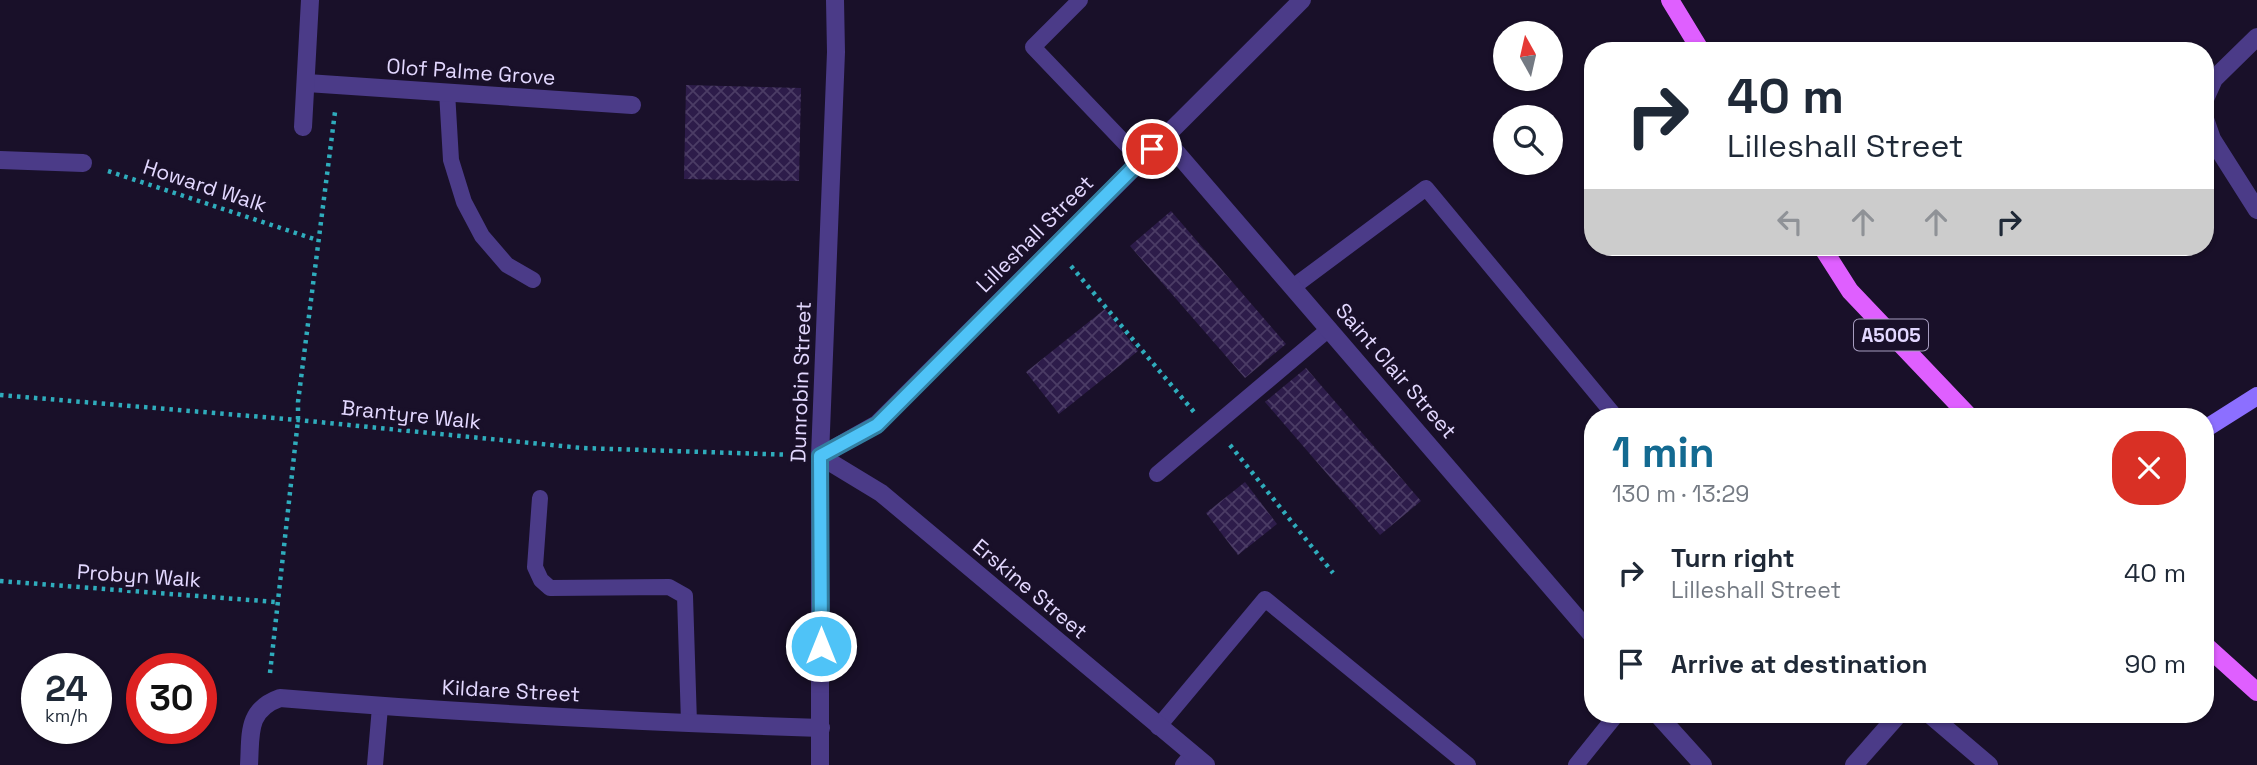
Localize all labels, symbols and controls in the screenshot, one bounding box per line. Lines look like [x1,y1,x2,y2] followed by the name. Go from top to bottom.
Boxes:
[1493,21,1563,91] north arrow
[1493,21,1563,175] map controls
[386,52,556,91] street label: Olof Palme Grove
[1727,65,1844,127] text: 40 m
[1612,70,1703,161] icon: right
[1493,105,1563,175] button: search
[1122,119,1182,179] pin
[1727,126,1964,166] text: Lilleshall Street
[1133,130,1171,168] icon: arrive
[140,153,270,218] street label: Howard Walk
[970,169,1099,298] street label: Lilleshall Street
[1771,203,1809,241] icon: left
[1844,203,1882,241] icon: ahead
[1917,203,1955,241] icon: ahead
[1990,203,2028,241] icon: right
[1330,297,1463,444] street label: Saint Clair Street
[784,301,817,463] street label: Dunrobin Street
[1854,320,1928,350] road number: A5005
[340,394,482,435] street label: Brantyre Walk
[1612,426,1715,479] text: 1 min
[2112,431,2186,505] button: close
[1612,479,1749,509] text: 130 m · 13:29
[967,533,1093,645] street label: Erskine Street
[1671,541,1795,575] text: Turn right
[1612,554,1650,592] icon: right
[2124,556,2186,590] text: 40 m
[76,558,202,593] street label: Probyn Walk
[1671,575,1841,605] text: Lilleshall Street
[784,609,858,683] position arrow
[1612,645,1650,683] icon: arrive
[1671,647,1928,681] text: Arrive at destination
[2124,647,2186,681] text: 90 m
[126,653,217,744] speed limit sign: 30
[45,667,88,711] text: 24
[441,673,581,708] street label: Kildare Street
[45,704,88,727] text: km/h

